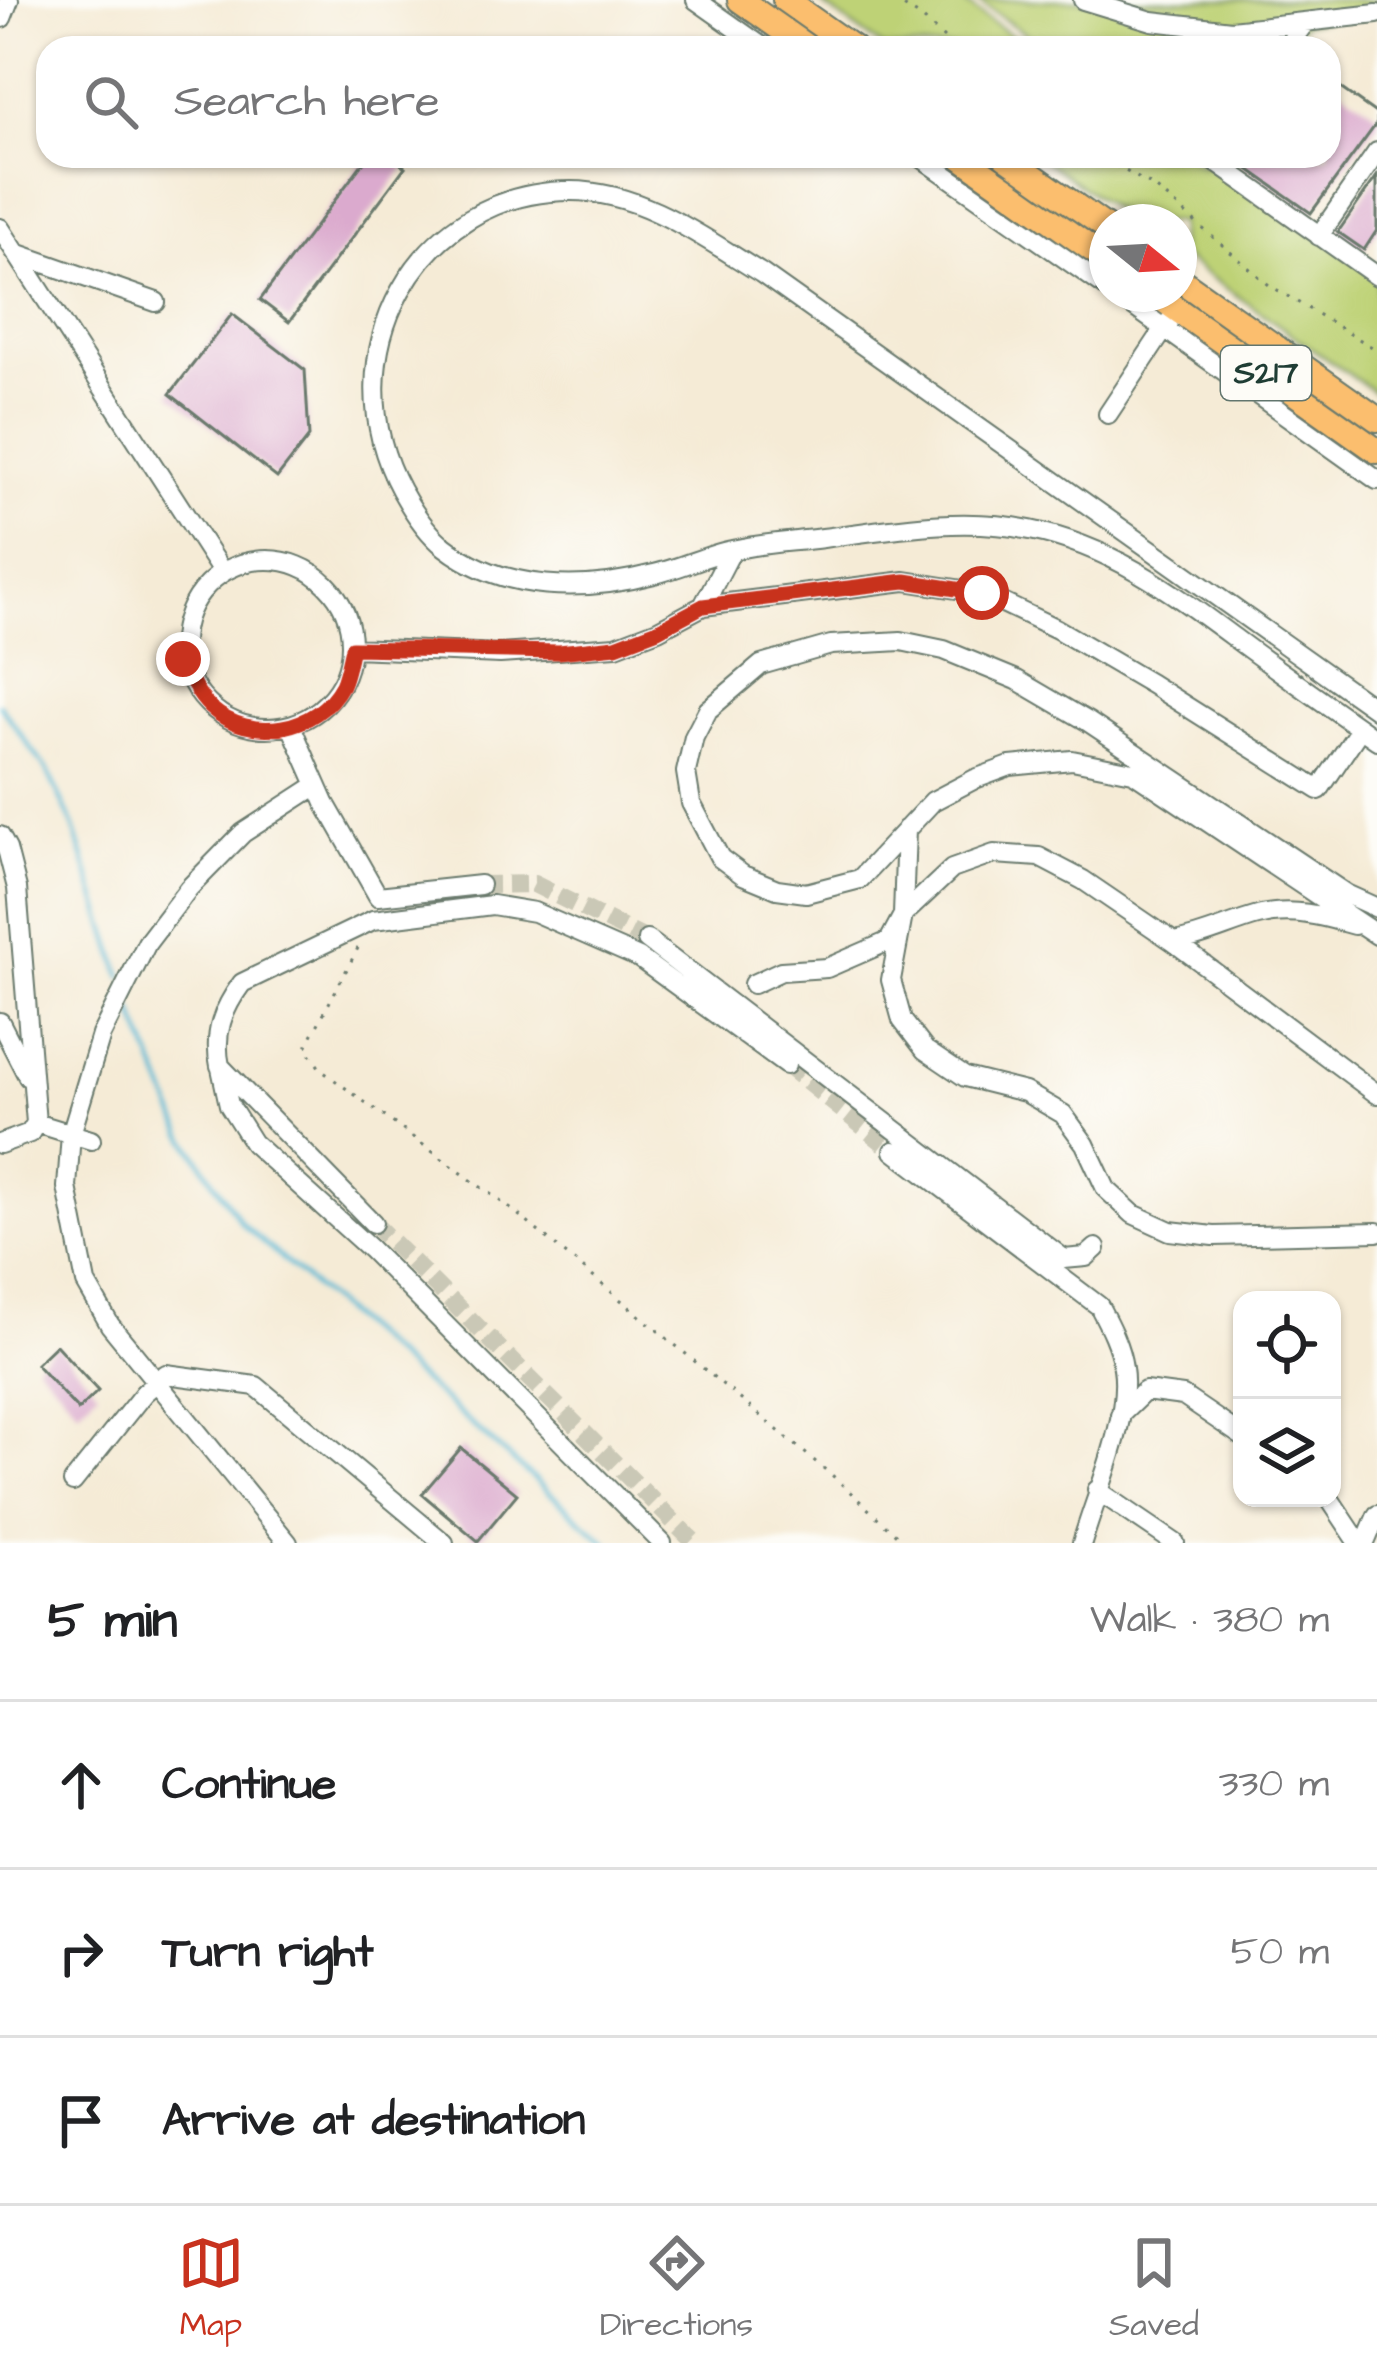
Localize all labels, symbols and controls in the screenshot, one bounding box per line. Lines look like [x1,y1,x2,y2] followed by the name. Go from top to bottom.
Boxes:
[36,36,1341,168] search box
[78,69,144,135] icon: search
[174,71,440,133] text: Search here
[1089,204,1197,312] north arrow
[1221,346,1311,400] road number: S217
[955,566,1009,620] route start
[156,632,210,686] route end
[1233,1291,1341,1507] map controls
[1233,1291,1341,1399] button: locate
[1233,1399,1341,1507] button: layers
[48,1586,177,1657] text: 5 min
[1090,1594,1329,1648] text: Walk · 380 m
[48,1752,114,1818] icon: ahead
[162,1754,336,1816] text: Continue
[1219,1758,1329,1812] text: 330 m
[48,1920,114,1986] icon: right
[162,1922,374,1984] text: Turn right
[1231,1926,1329,1980] text: 50 m
[48,2088,114,2154] icon: arrive
[162,2090,585,2152] text: Arrive at destination
[178,2230,244,2348] tab: Map
[600,2230,753,2348] tab: Directions
[1109,2230,1199,2348] tab: Saved

